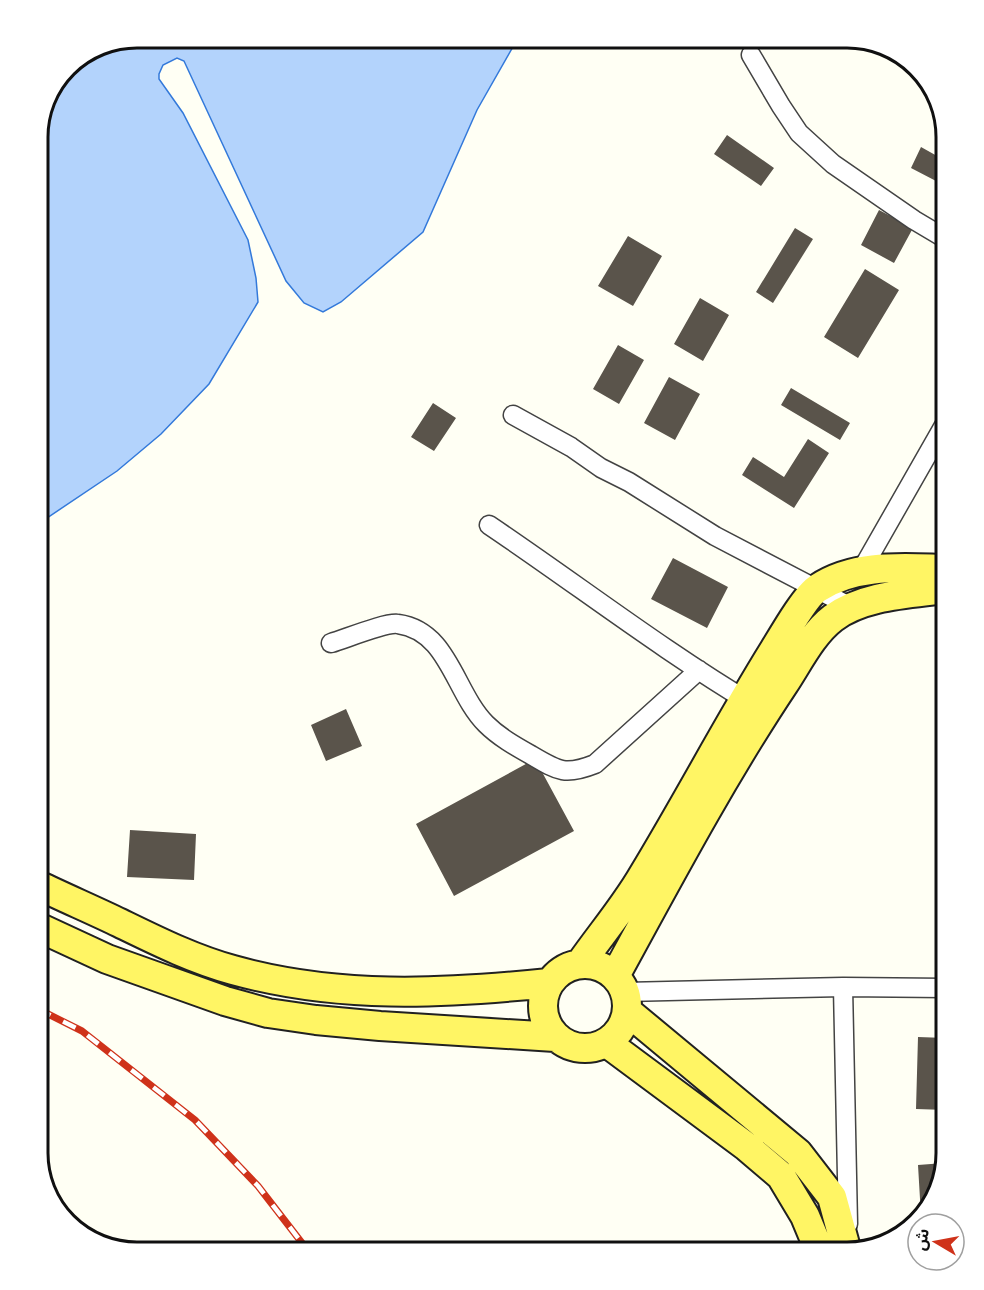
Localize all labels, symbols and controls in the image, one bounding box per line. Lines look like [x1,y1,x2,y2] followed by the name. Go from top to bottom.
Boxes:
[906,1212,966,1272] north arrow
[904,1226,941,1253] text: ش

